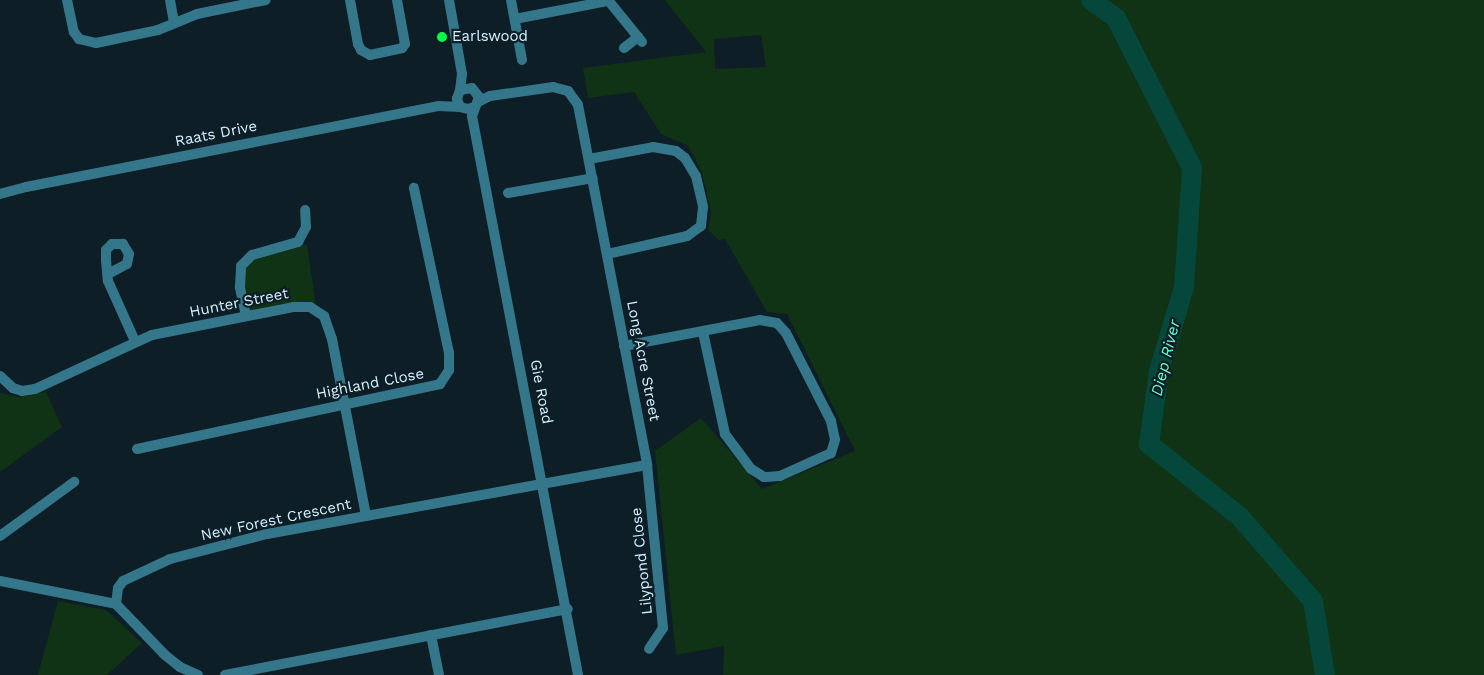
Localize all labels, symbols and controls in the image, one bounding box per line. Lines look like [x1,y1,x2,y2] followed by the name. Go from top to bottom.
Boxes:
[452,28,528,46] place label: Earlswood
[436,31,448,43] marker: Earlswood
[173,117,259,151] street label: Raats Drive
[188,285,290,321] street label: Hunter Street
[622,299,664,423] street label: Long Acre Street
[1147,318,1185,398] water label: Diep River
[526,358,556,426] street label: Gie Road
[314,365,426,403] street label: Highland Close
[199,495,353,545] street label: New Forest Crescent
[627,507,657,615] street label: Lilypond Close

